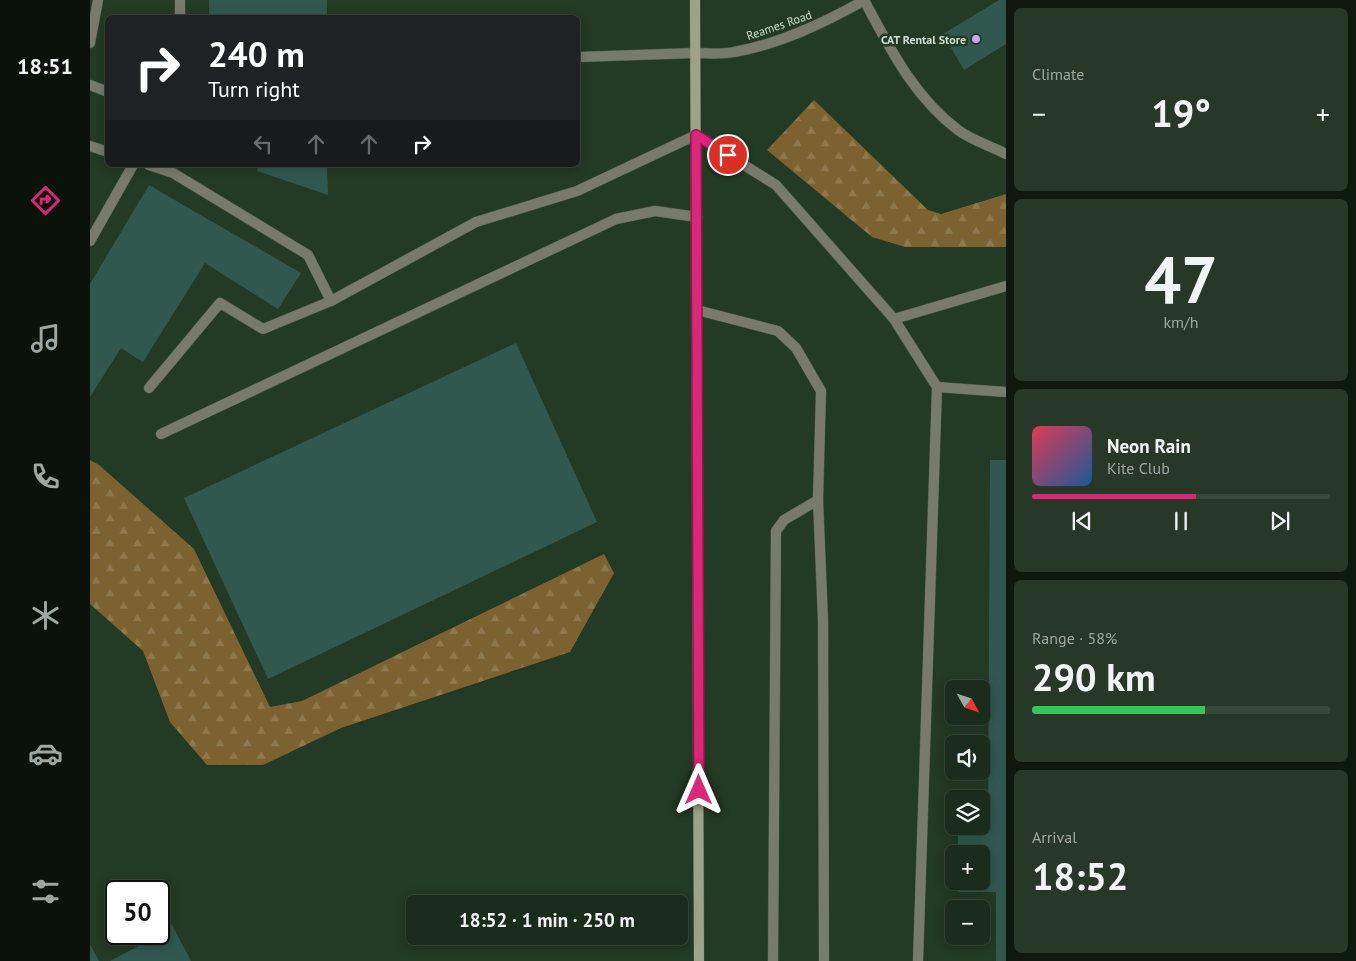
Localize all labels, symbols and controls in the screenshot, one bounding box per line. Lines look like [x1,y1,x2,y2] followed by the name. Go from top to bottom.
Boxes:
[744,7,814,43] street label: Reames Road
[208,31,305,77] text: 240 m
[881,32,966,47] place label: CAT Rental Store
[970,33,982,45] marker: CAT Rental Store
[125,35,190,100] icon: right
[17,52,73,80] text: 18:51
[1032,64,1084,84] text: Climate
[208,75,300,103] text: Turn right
[1151,88,1211,137] text: 19°
[1032,95,1046,132] text: −
[1316,95,1330,132] text: +
[249,130,277,158] icon: left
[302,130,330,158] icon: ahead
[355,130,383,158] icon: ahead
[408,130,436,158] icon: right
[707,134,749,176] pin
[714,141,742,169] icon: arrive
[28,183,63,218] icon: directions
[1144,237,1218,321] text: 47
[1163,312,1199,332] text: km/h
[28,321,63,356] icon: music
[1107,434,1191,458] text: Neon Rain
[1107,458,1170,478] text: Kite Club
[28,459,63,494] icon: phone
[1068,507,1096,535] icon: previous
[1167,507,1195,535] icon: pause
[1266,507,1294,535] icon: next
[28,598,63,633] icon: climate
[1032,628,1117,648] text: Range · 58%
[1032,652,1156,701] text: 290 km
[945,680,990,725] north arrow
[945,680,990,945] map controls
[945,735,990,780] button: sound
[28,736,63,771] icon: car
[672,763,724,815] position arrow
[945,790,990,835] button: layers
[1032,827,1077,847] text: Arrival
[945,845,990,890] button: +
[1032,851,1128,900] text: 18:52
[28,874,63,909] icon: filters
[105,880,170,945] speed limit sign: 50
[945,900,990,945] button: −
[459,908,635,932] text: 18:52 · 1 min · 250 m

